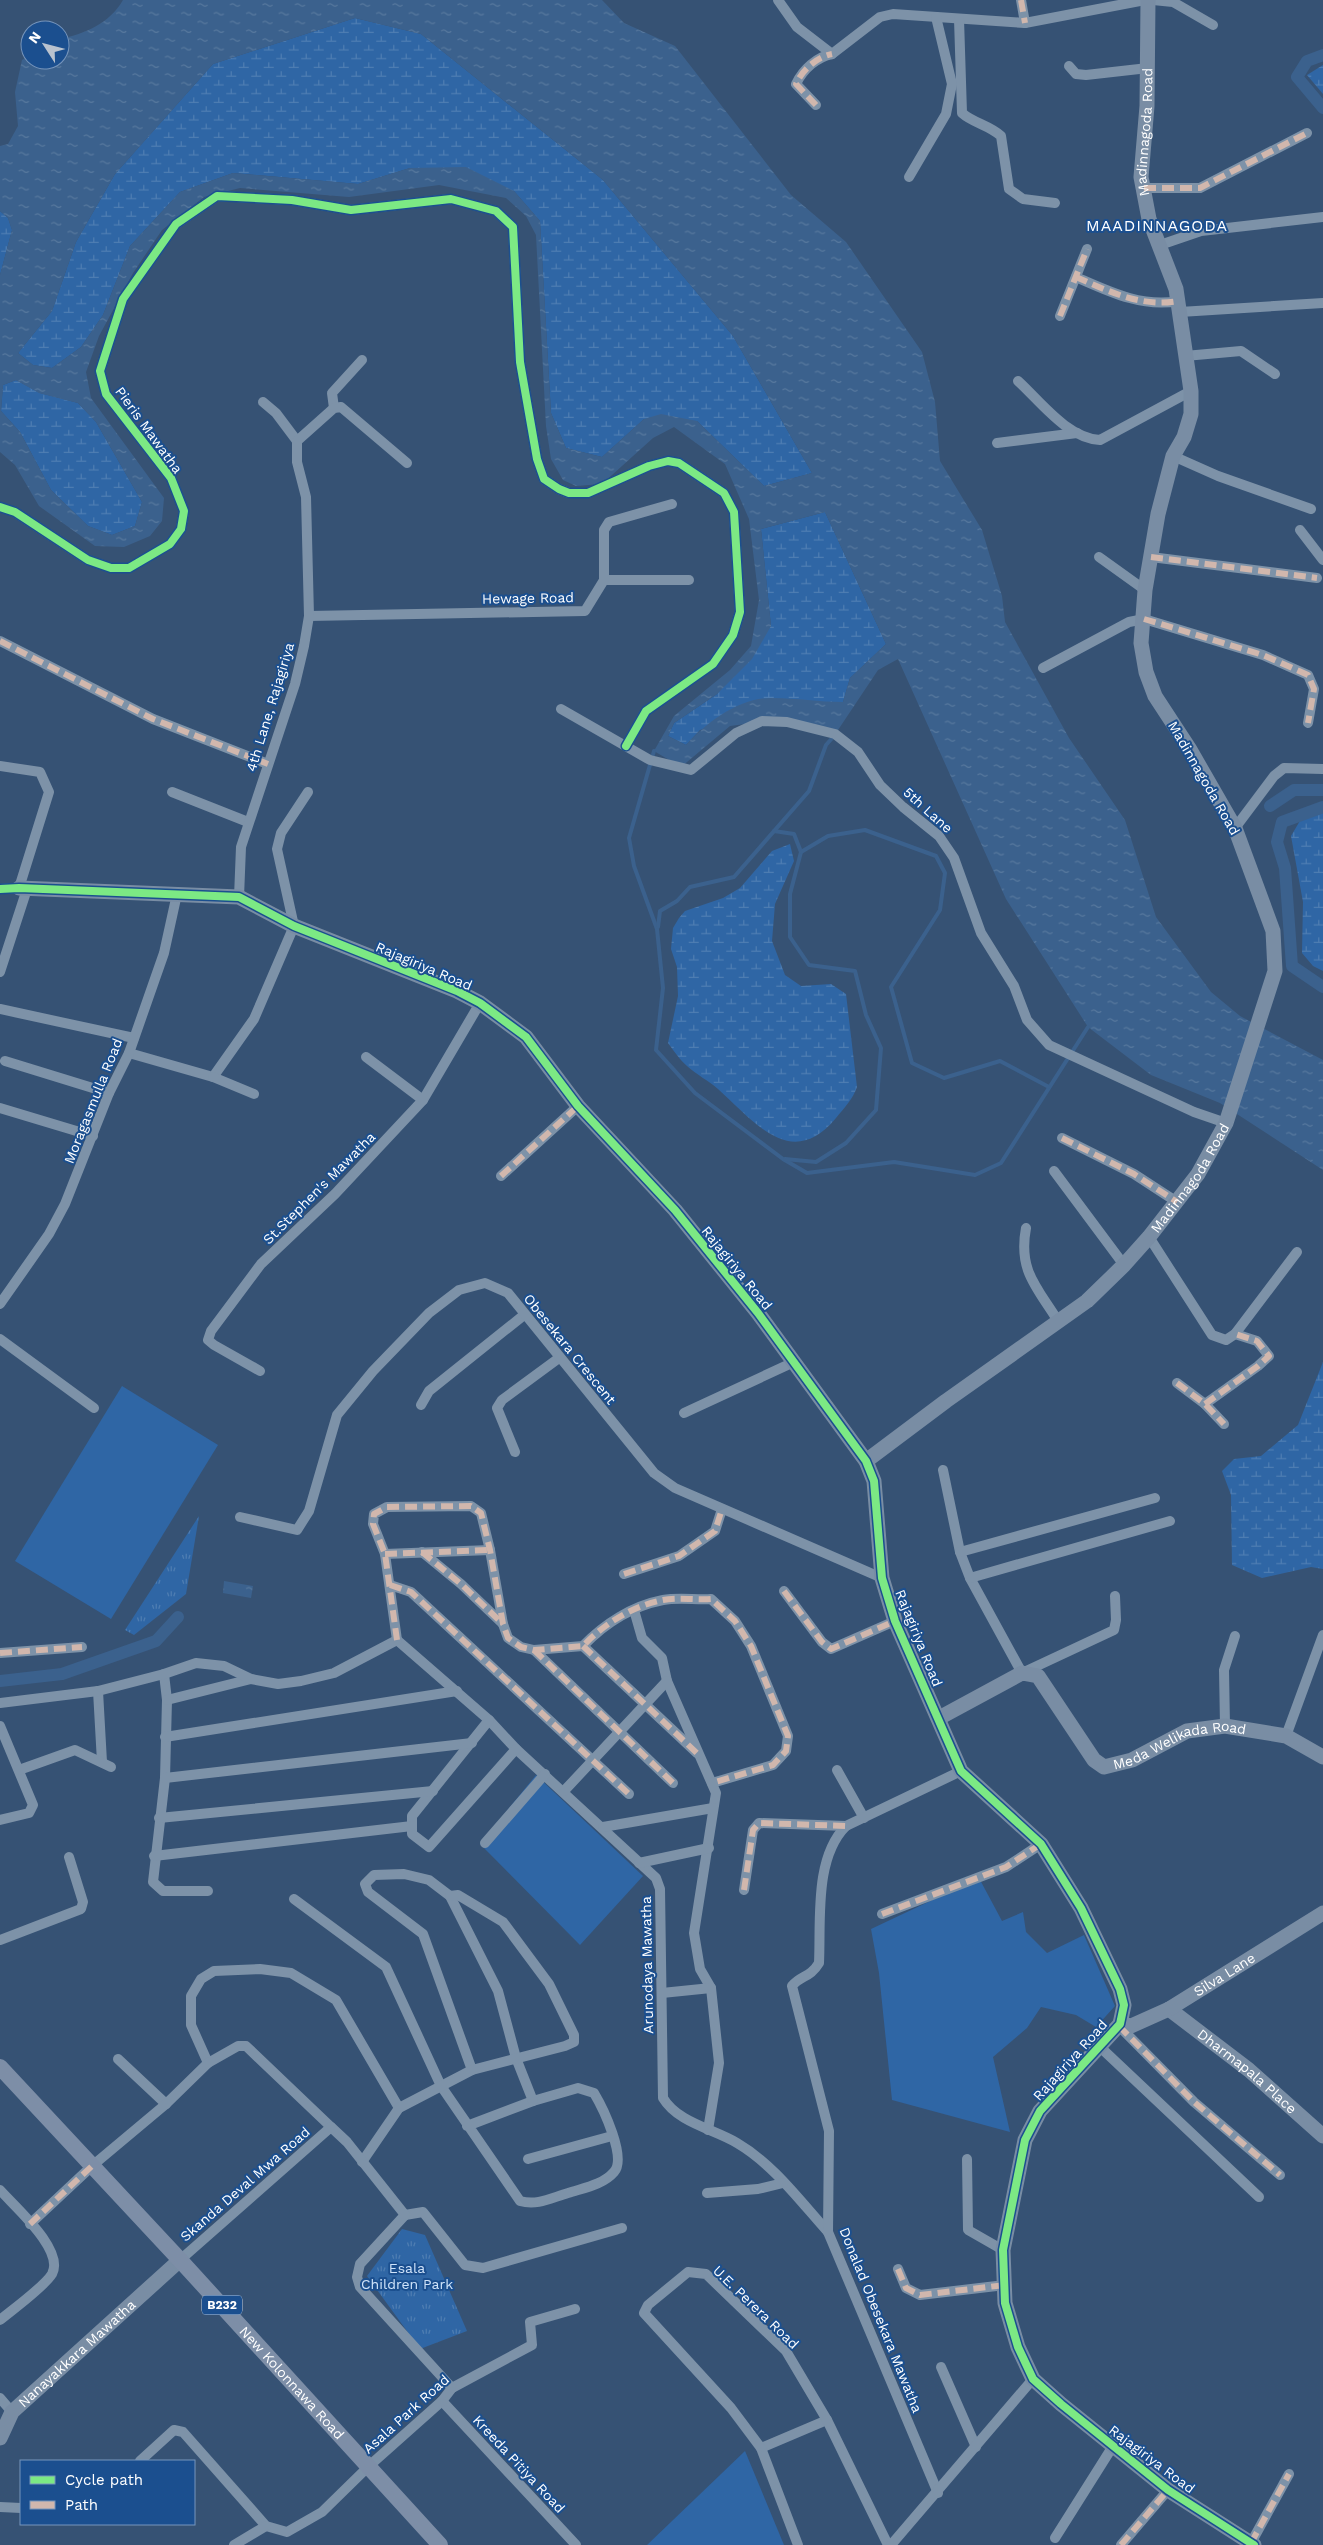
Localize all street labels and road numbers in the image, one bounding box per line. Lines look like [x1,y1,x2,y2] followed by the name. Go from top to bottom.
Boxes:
[1133,68,1155,198] street label: Madinnagoda Road
[112,384,186,477] street label: Pieris Mawatha
[482,589,574,607] street label: Hewage Road
[243,641,297,773] street label: 4th Lane, Rajagiriya
[1165,718,1243,838] street label: Madinnagoda Road
[900,784,956,836] street label: 5th Lane
[373,938,475,994] street label: Rajagiriya Road
[61,1036,125,1166] street label: Moragasmulla Road
[1147,1121,1232,1236] street label: Madinnagoda Road
[260,1129,378,1247] street label: St.Stephen's Mawatha
[698,1223,776,1313] street label: Rajagiriya Road
[521,1291,619,1407] street label: Obesekara Crescent
[892,1587,946,1689] street label: Rajagiriya Road
[1111,1717,1247,1772] street label: Meda Welikada Road
[638,1896,656,2034] street label: Arunodaya Mawatha
[1191,1949,1258,2000] street label: Silva Lane
[1030,2016,1110,2104] street label: Rajagiriya Road
[1194,2026,1300,2117] street label: Dharmapala Place
[177,2123,313,2245] street label: Skanda Deval Mwa Road
[836,2225,926,2415] street label: Donalad Obesekara Mawatha
[710,2262,802,2352] street label: U.E. Perera Road
[15,2296,139,2410] street label: Nanayakkara Mawatha
[202,2296,242,2314] road number: B232
[236,2323,347,2442] street label: New Kolonnawa Road
[360,2371,452,2457] street label: Asala Park Road
[470,2412,568,2516] street label: Kreeda Pitiya Road
[1106,2422,1198,2496] street label: Rajagiriya Road

